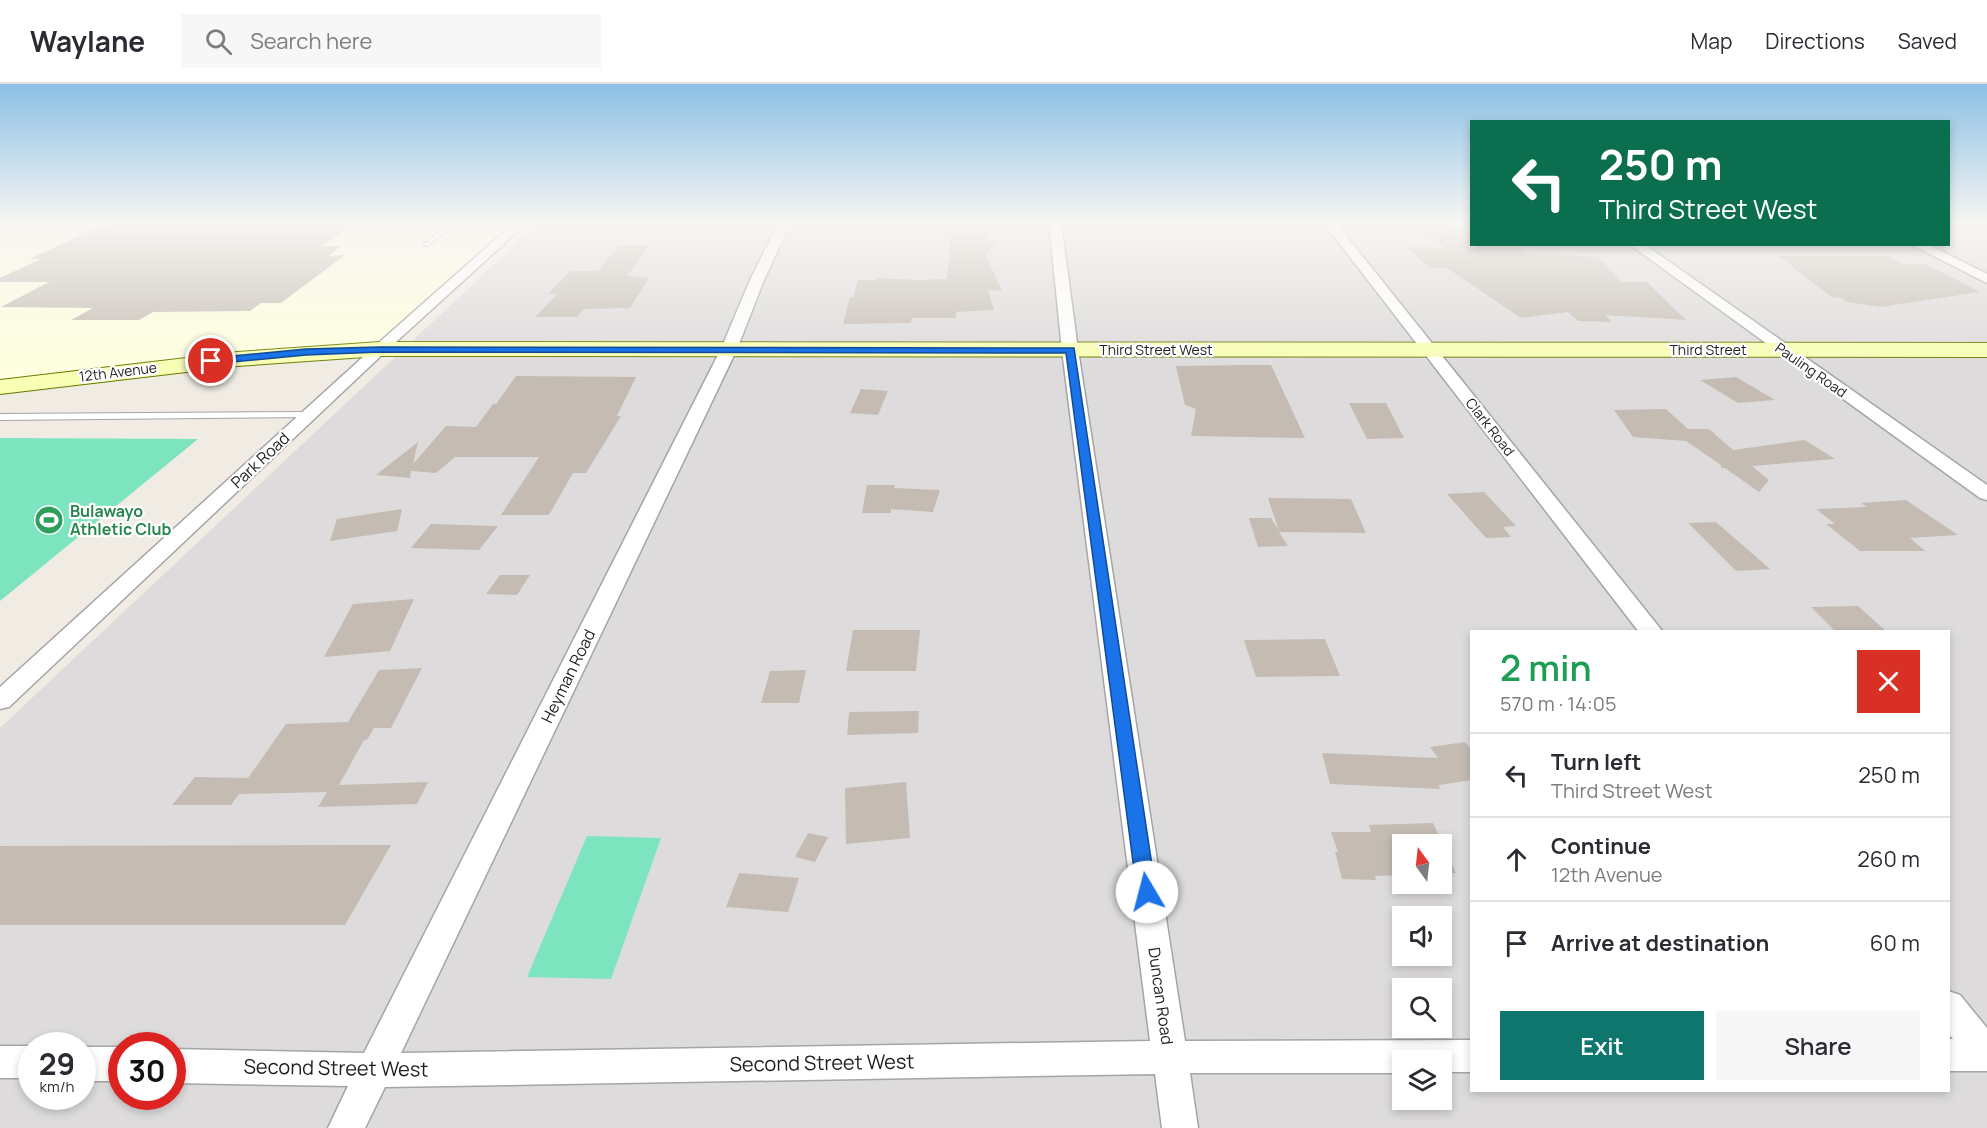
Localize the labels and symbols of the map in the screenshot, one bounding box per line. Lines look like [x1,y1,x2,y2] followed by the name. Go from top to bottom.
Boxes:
[185,335,236,386] pin
[1772,338,1851,401] street label: Pauling Road
[1099,340,1213,359] street label: Third Street West
[1669,340,1747,359] street label: Third Street
[78,357,158,386] street label: 12th Avenue
[1462,394,1519,460] street label: Clark Road
[226,427,294,493] street label: Park Road
[70,500,172,540] place label: Bulawayo Athletic Club
[33,504,65,536] sports icon: Bulawayo Athletic Club
[536,625,600,727] street label: Heyman Road
[1392,834,1452,894] north arrow
[1115,860,1179,924] position arrow
[1143,946,1179,1046] street label: Duncan Road
[108,1032,186,1110] speed limit sign: 30
[729,1047,915,1078] street label: Second Street West
[243,1052,429,1083] street label: Second Street West

